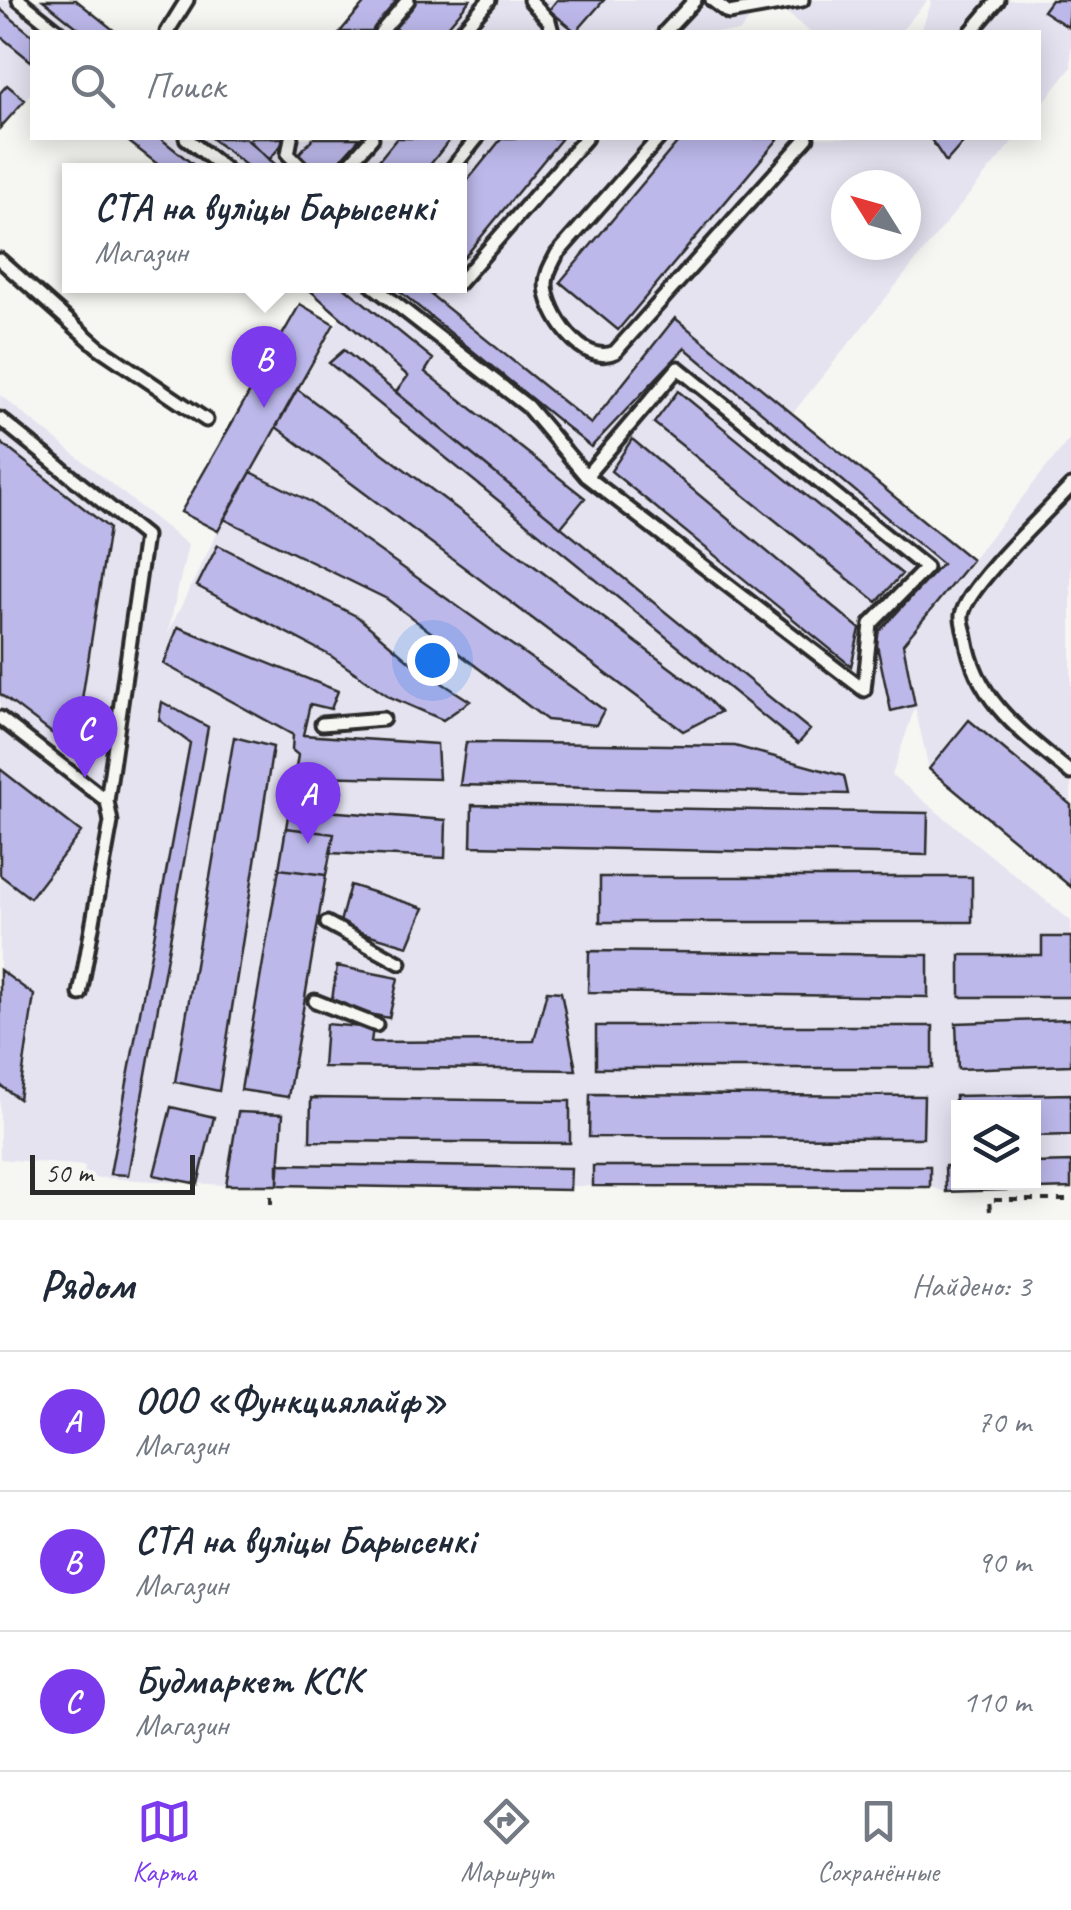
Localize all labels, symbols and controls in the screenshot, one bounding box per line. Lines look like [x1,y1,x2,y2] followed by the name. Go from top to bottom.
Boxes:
[30,30,1041,140] search box
[65,58,120,113] icon: search
[145,62,225,109] text: Поиск
[62,163,467,293] popup
[831,170,921,260] north arrow
[95,184,434,231] text: СТА на вуліцы Барысенкі
[95,231,188,272] text: Магазин
[232,326,296,408] pin: B
[407,635,458,686] your location
[52,696,118,778] pin: C
[276,762,340,844] pin: A
[951,1100,1041,1190] map controls
[951,1100,1041,1190] button: layers
[30,1150,195,1194] scale bar
[45,1155,93,1190] text: 50 m
[40,1259,134,1312] text: Рядом
[912,1265,1031,1306] text: Найдено: 3
[135,1377,447,1424] text: ООО «Функциялайф»
[64,1401,81,1442] text: A
[977,1401,1031,1442] text: 70 m
[135,1424,228,1465] text: Магазин
[135,1517,475,1564] text: СТА на вуліцы Барысенкі
[64,1541,81,1582] text: B
[977,1541,1031,1582] text: 90 m
[135,1564,228,1605] text: Магазин
[135,1657,362,1704] text: Будмаркет КСК
[65,1681,80,1722] text: C
[962,1681,1031,1722] text: 110 m
[135,1704,228,1745] text: Магазин
[132,1794,196,1889] tab: Карта
[461,1794,553,1889] tab: Маршрут
[817,1794,939,1889] tab: Сохранённые

